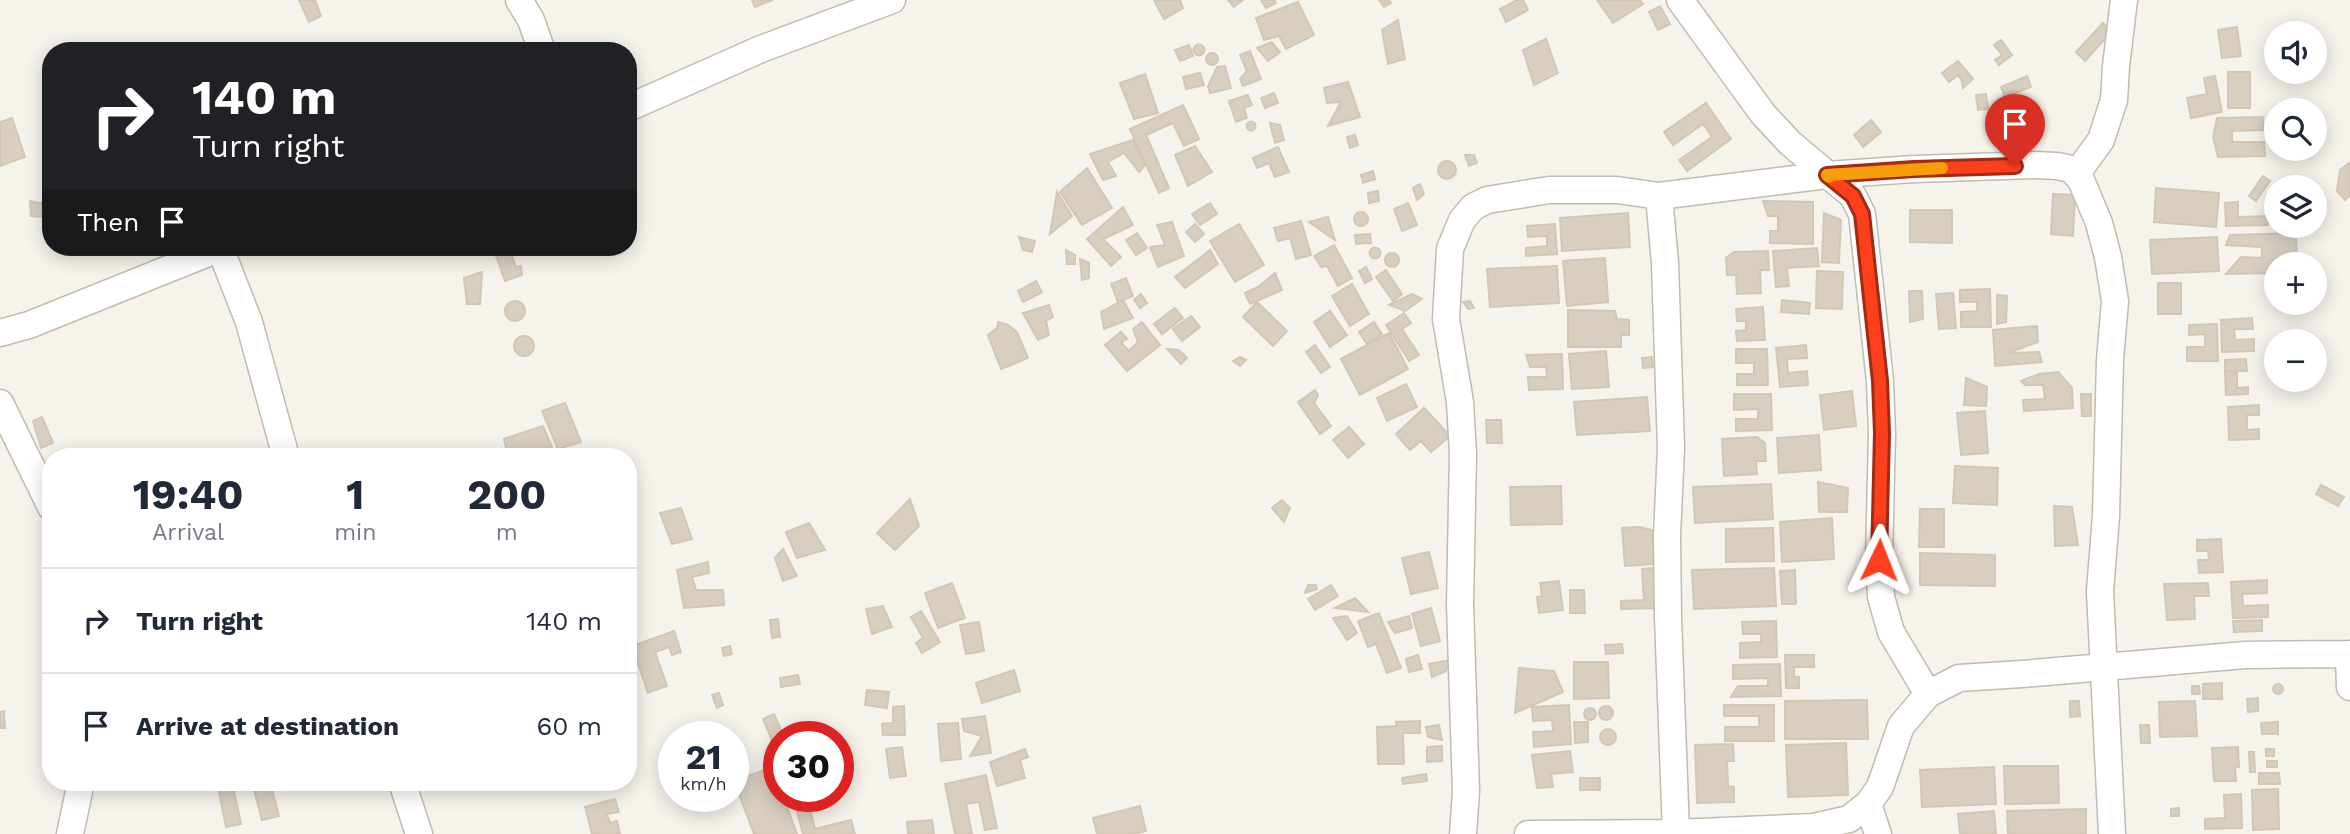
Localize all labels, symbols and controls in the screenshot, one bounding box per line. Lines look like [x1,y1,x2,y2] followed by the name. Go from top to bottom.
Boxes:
[2264,21,2327,392] map controls
[2264,21,2327,84] button: sound
[192,68,336,126] text: 140 m
[77,70,168,161] icon: right
[1985,94,2045,166] pin
[2264,98,2327,161] button: search
[1996,105,2034,143] icon: arrive
[192,127,344,165] text: Turn right
[2264,175,2327,238] button: layers
[153,203,191,241] icon: arrive
[77,207,139,237] text: Then
[2264,252,2327,315] button: +
[2264,329,2327,392] button: −
[133,470,244,519] text: 19:40
[346,470,364,519] text: 1
[467,470,546,519] text: 200
[152,519,224,546] text: Arrival
[334,519,376,546] text: min
[496,519,518,546] text: m
[1842,523,1916,597] position arrow
[77,602,115,640] icon: right
[136,606,263,636] text: Turn right
[526,606,602,636] text: 140 m
[77,707,115,745] icon: arrive
[136,711,399,741] text: Arrive at destination
[536,711,602,741] text: 60 m
[763,721,854,812] speed limit sign: 30
[686,736,721,778] text: 21
[680,773,727,794] text: km/h

